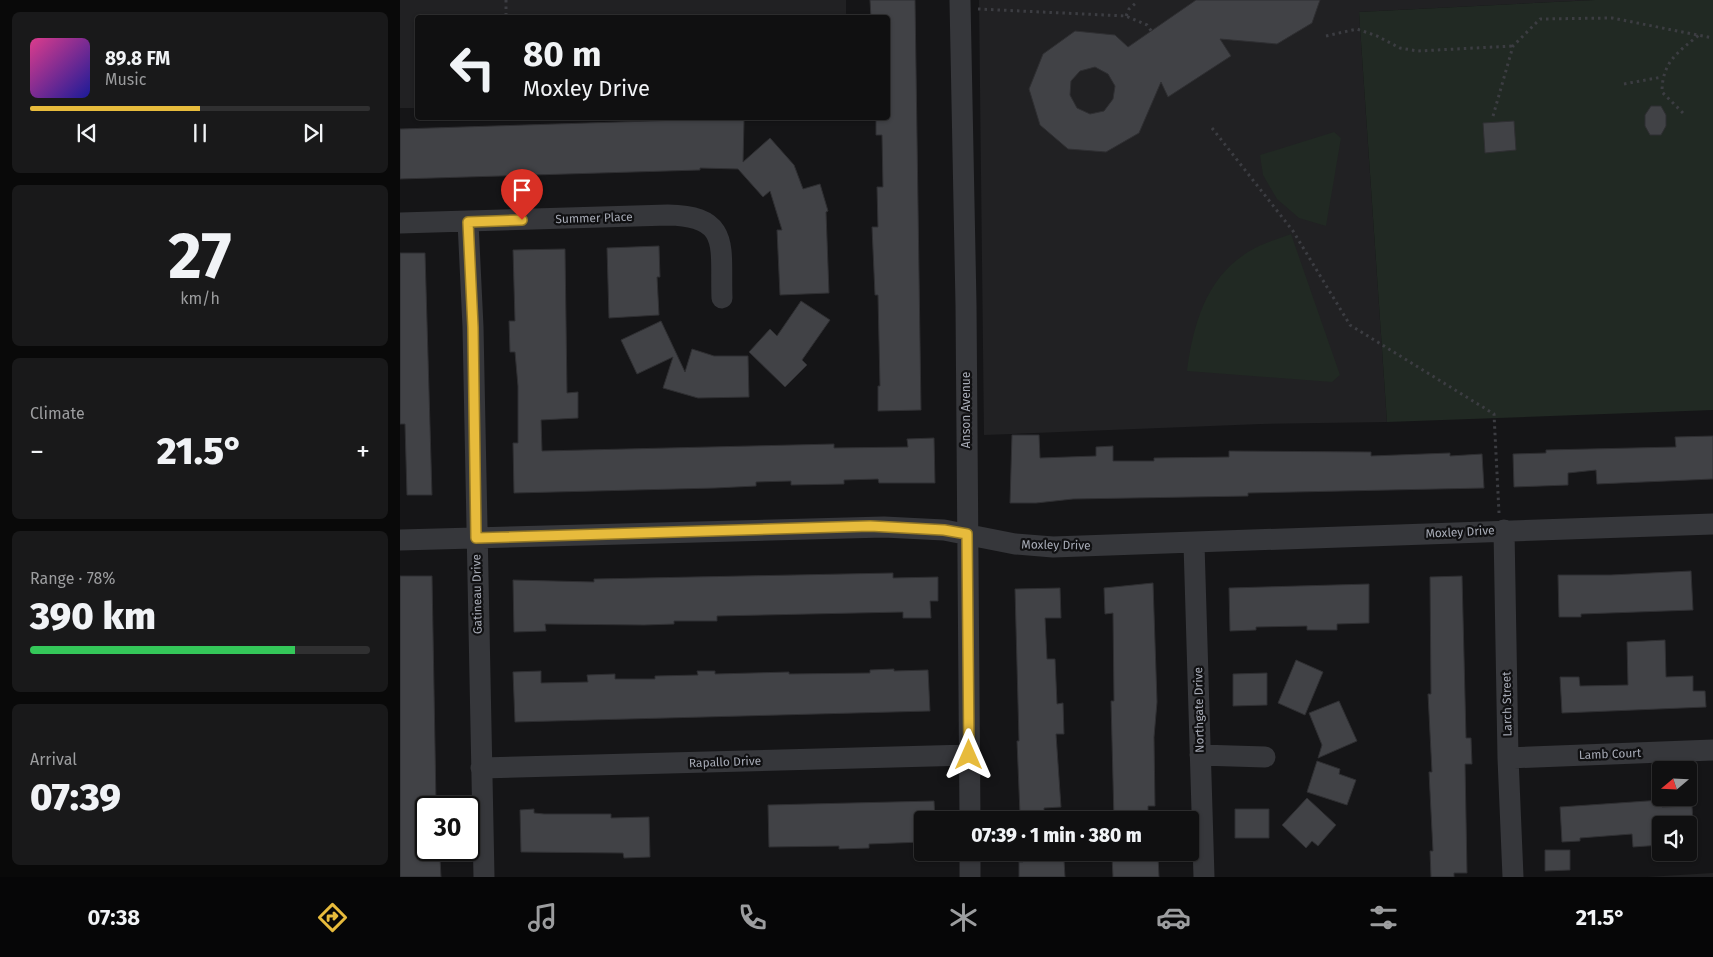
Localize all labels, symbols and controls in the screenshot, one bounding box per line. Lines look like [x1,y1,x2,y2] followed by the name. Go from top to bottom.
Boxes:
[523,33,602,75] text: 80 m
[440,35,505,100] icon: left
[105,47,170,70] text: 89.8 FM
[105,70,146,89] text: Music
[523,75,650,102] text: Moxley Drive
[73,119,101,147] icon: previous
[186,119,214,147] icon: pause
[299,119,327,147] icon: next
[501,169,543,220] pin
[508,176,536,204] icon: arrive
[555,210,633,226] street label: Summer Place
[168,217,232,295] text: 27
[180,289,220,308] text: km/h
[959,372,973,448] street label: Anson Avenue
[30,404,85,423] text: Climate
[157,428,243,474] text: 21.5°
[30,435,44,468] text: −
[356,435,370,468] text: +
[1425,523,1495,541] street label: Moxley Drive
[1021,537,1091,553] street label: Moxley Drive
[469,554,485,634] street label: Gatineau Drive
[30,569,116,588] text: Range · 78%
[30,593,156,639] text: 390 km
[1191,667,1207,753] street label: Northgate Drive
[1499,671,1515,737] street label: Larch Street
[942,728,994,780] position arrow
[1579,746,1642,762] street label: Lamb Court
[30,750,77,769] text: Arrival
[689,754,761,770] street label: Rapallo Drive
[1652,761,1698,806] north arrow
[1652,761,1697,861] map controls
[30,774,121,820] text: 07:39
[415,796,480,861] speed limit sign: 30
[1652,816,1697,861] button: sound
[971,824,1142,847] text: 07:39 · 1 min · 380 m
[315,900,350,935] icon: directions
[525,900,560,935] icon: music
[735,900,770,935] icon: phone
[946,900,981,935] icon: climate
[1156,900,1191,935] icon: car
[1366,900,1401,935] icon: filters
[88,904,140,931] text: 07:38
[1576,904,1625,931] text: 21.5°

